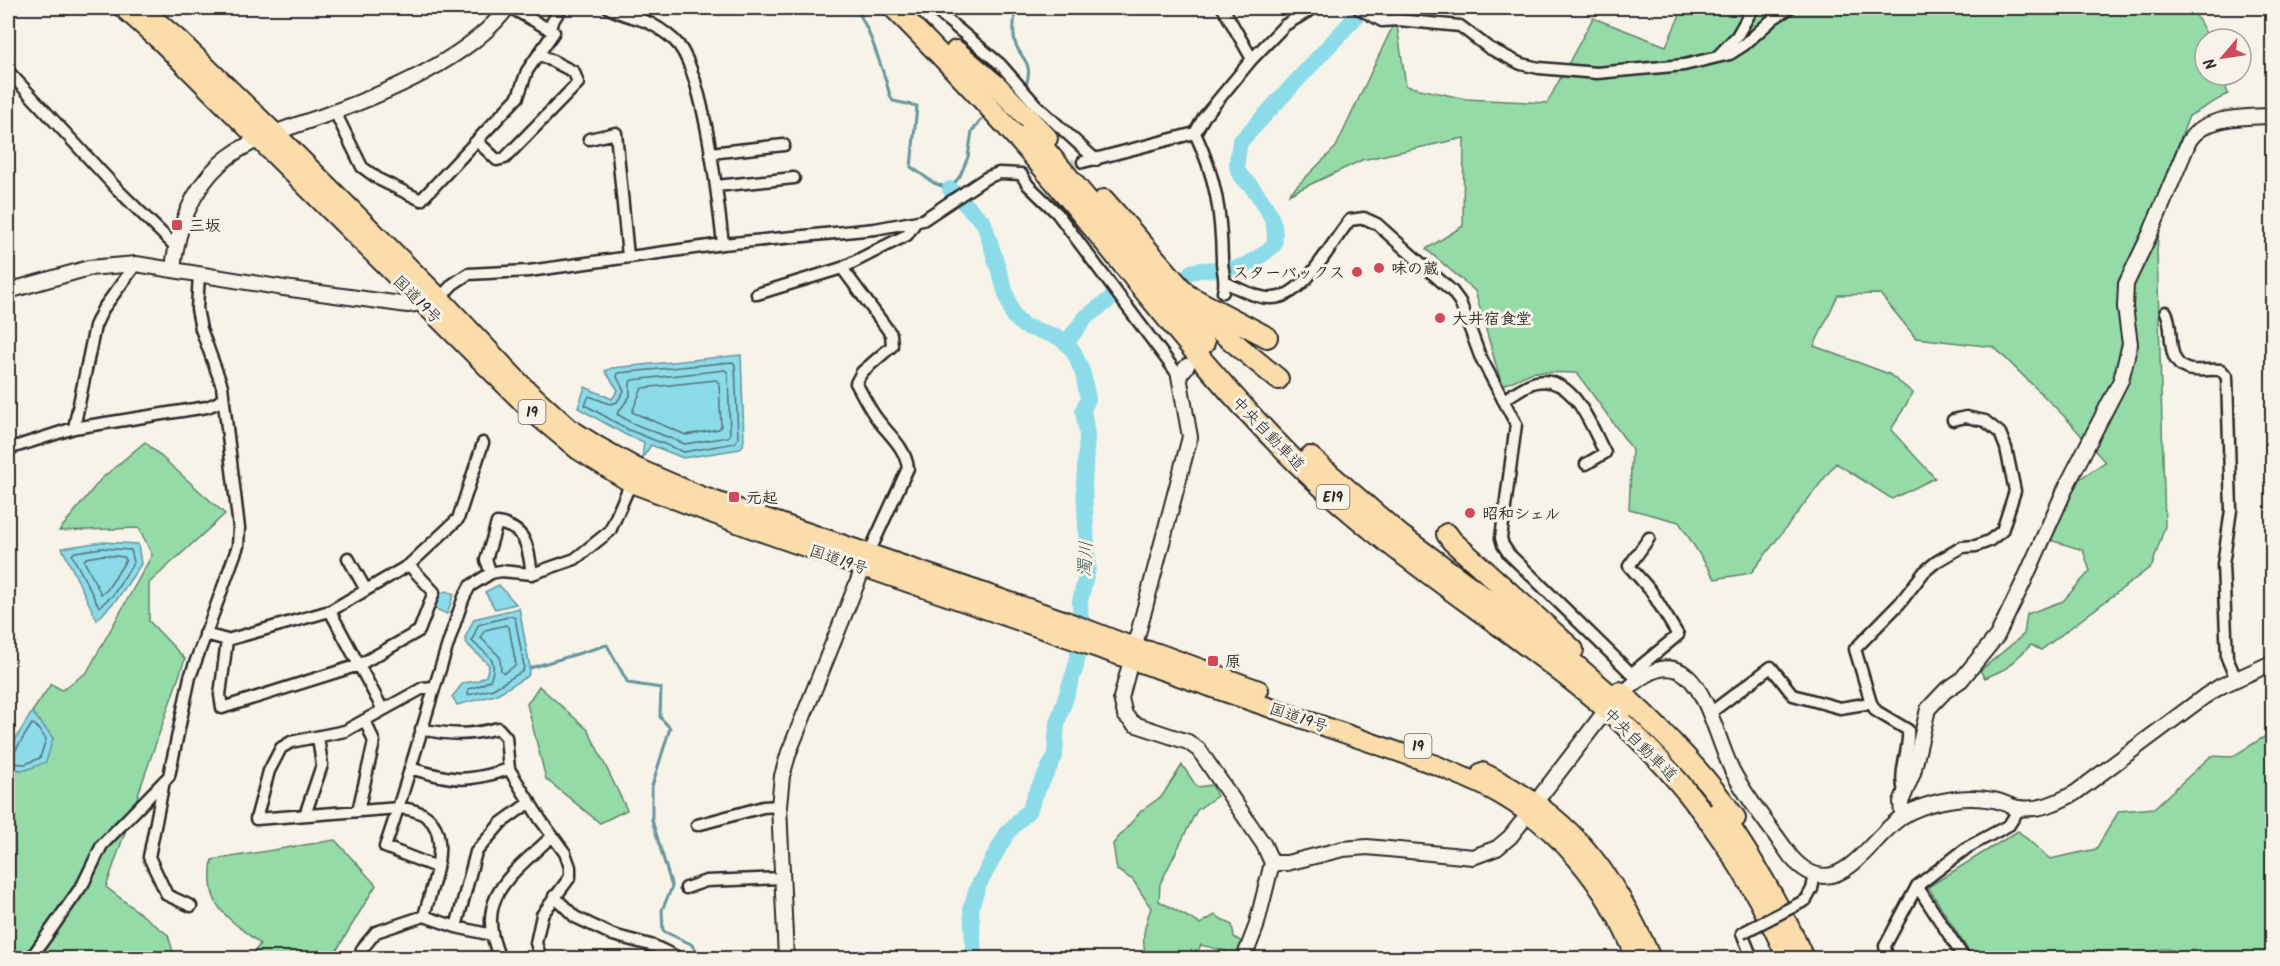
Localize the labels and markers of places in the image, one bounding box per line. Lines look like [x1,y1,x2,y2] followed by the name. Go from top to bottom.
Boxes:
[189,214,221,239] place label: 三坂
[170,218,184,232] marker: 三坂
[1391,257,1439,282] place label: 味の蔵
[1233,261,1345,286] place label: スターバックス
[1372,261,1386,275] marker: 味の蔵
[1350,265,1364,279] marker: スターバックス
[1452,307,1532,332] place label: 大井宿食堂
[1433,311,1447,325] marker: 大井宿食堂
[746,486,778,511] place label: 元起
[727,490,741,504] marker: 元起
[1482,502,1561,527] place label: 昭和シェル
[1463,506,1477,520] marker: 昭和シェル
[1225,650,1241,675] place label: 原
[1206,654,1220,668] marker: 原

